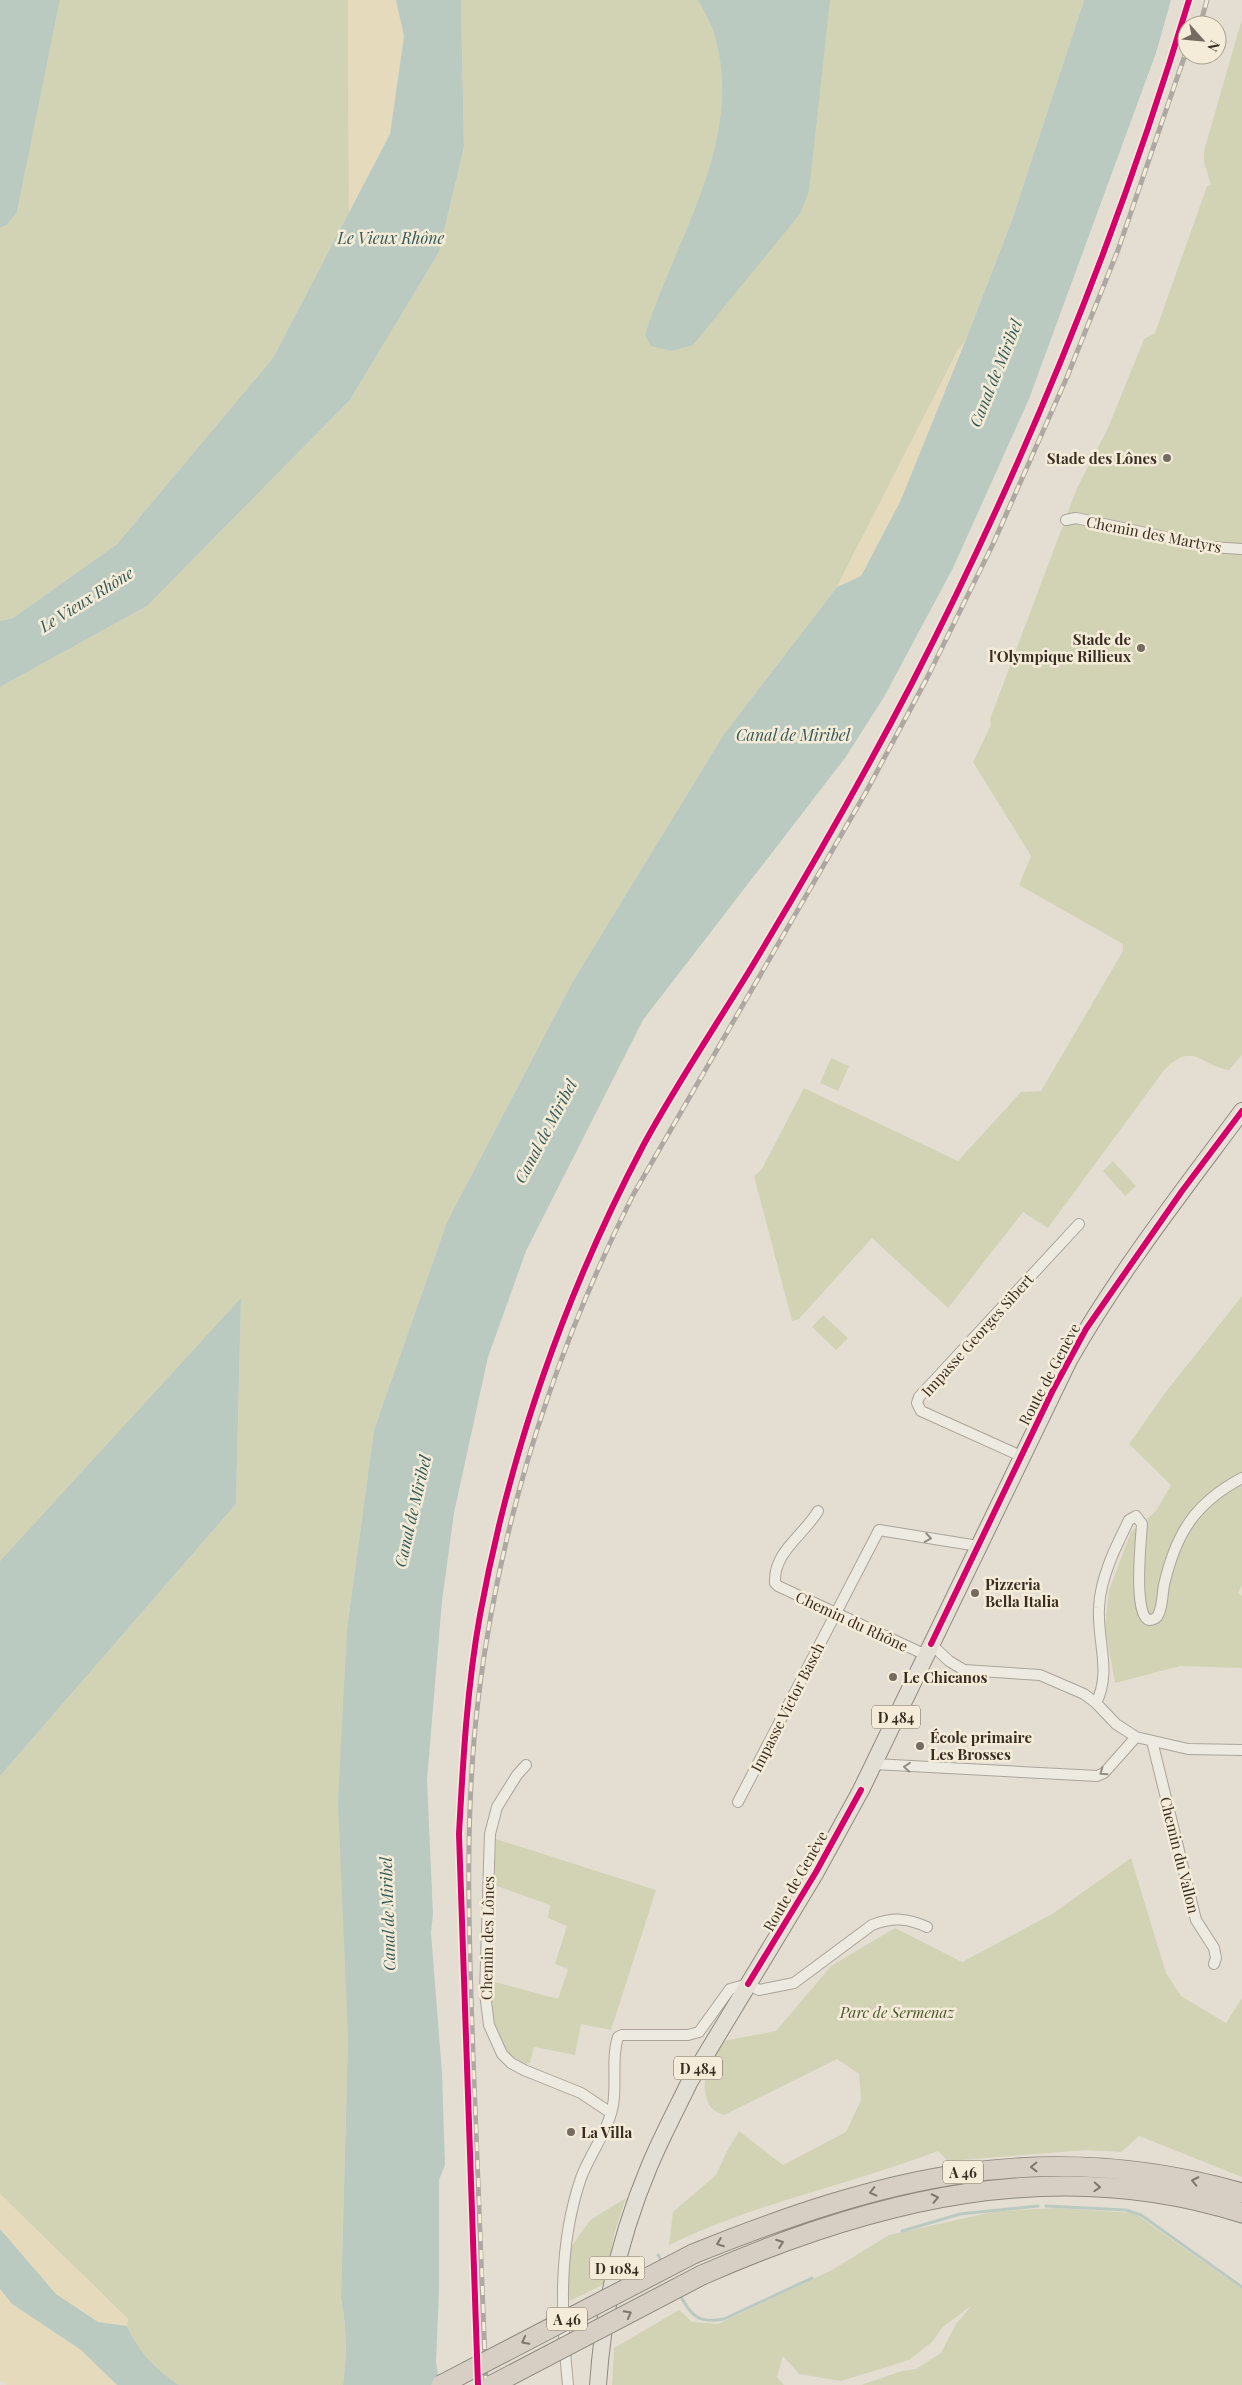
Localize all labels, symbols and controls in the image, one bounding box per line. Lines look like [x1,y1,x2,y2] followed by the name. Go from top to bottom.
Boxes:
[1177,15,1227,65] north arrow
[1203,37,1225,55] text: N
[337,227,445,248] water label: Le Vieux Rhône
[964,316,1026,430] water label: Canal de Miribel
[1047,448,1157,468] place label: Stade des Lônes
[1161,452,1173,464] marker: Stade des Lônes
[1085,511,1223,557] street label: Chemin des Martyrs
[34,562,137,637] water label: Le Vieux Rhône
[989,629,1132,666] place label: Stade de l'Olympique Rillieux
[1135,642,1147,654] marker: Stade de l'Olympique Rillieux
[736,724,851,745] water label: Canal de Miribel
[509,1075,581,1186] water label: Canal de Miribel
[916,1269,1038,1401] street label: Impasse Georges Sibert
[1014,1320,1084,1428] street label: Route de Genève
[389,1452,435,1569] water label: Canal de Miribel
[923,1532,932,1542] one-way arrow
[985,1574,1059,1611] place label: Pizzeria Bella Italia
[793,1586,911,1656] street label: Chemin du Rhône
[969,1587,981,1599] marker: Pizzeria Bella Italia
[746,1639,828,1775] street label: Impasse Victor Basch
[903,1667,988,1687] place label: Le Chicanos
[887,1671,899,1683] marker: Le Chicanos
[872,1705,920,1728] road number: D 484
[930,1727,1032,1764] place label: École primaire Les Brosses
[914,1740,926,1752] marker: École primaire Les Brosses
[903,1762,911,1773] one-way arrow
[1099,1765,1108,1775] one-way arrow
[1156,1795,1204,1915] street label: Chemin du Vallon
[758,1827,832,1935] street label: Route de Genève
[374,1856,399,1971] water label: Canal de Miribel
[476,1876,498,2000] street label: Chemin des Lônes
[839,2002,955,2022] park label: Parc de Sermenaz
[674,2056,722,2080] road number: D 484
[581,2122,633,2142] place label: La Villa
[565,2126,577,2138] marker: La Villa
[943,2160,983,2184] road number: A 46
[1029,2161,1037,2172] one-way arrow
[1190,2176,1199,2187] one-way arrow
[1094,2182,1101,2192] one-way arrow
[870,2186,878,2196] one-way arrow
[931,2193,940,2204] one-way arrow
[716,2238,724,2248] one-way arrow
[775,2239,783,2249] one-way arrow
[590,2256,644,2280] road number: D 1084
[547,2308,587,2330] road number: A 46
[623,2310,632,2320] one-way arrow
[522,2335,531,2345] one-way arrow

